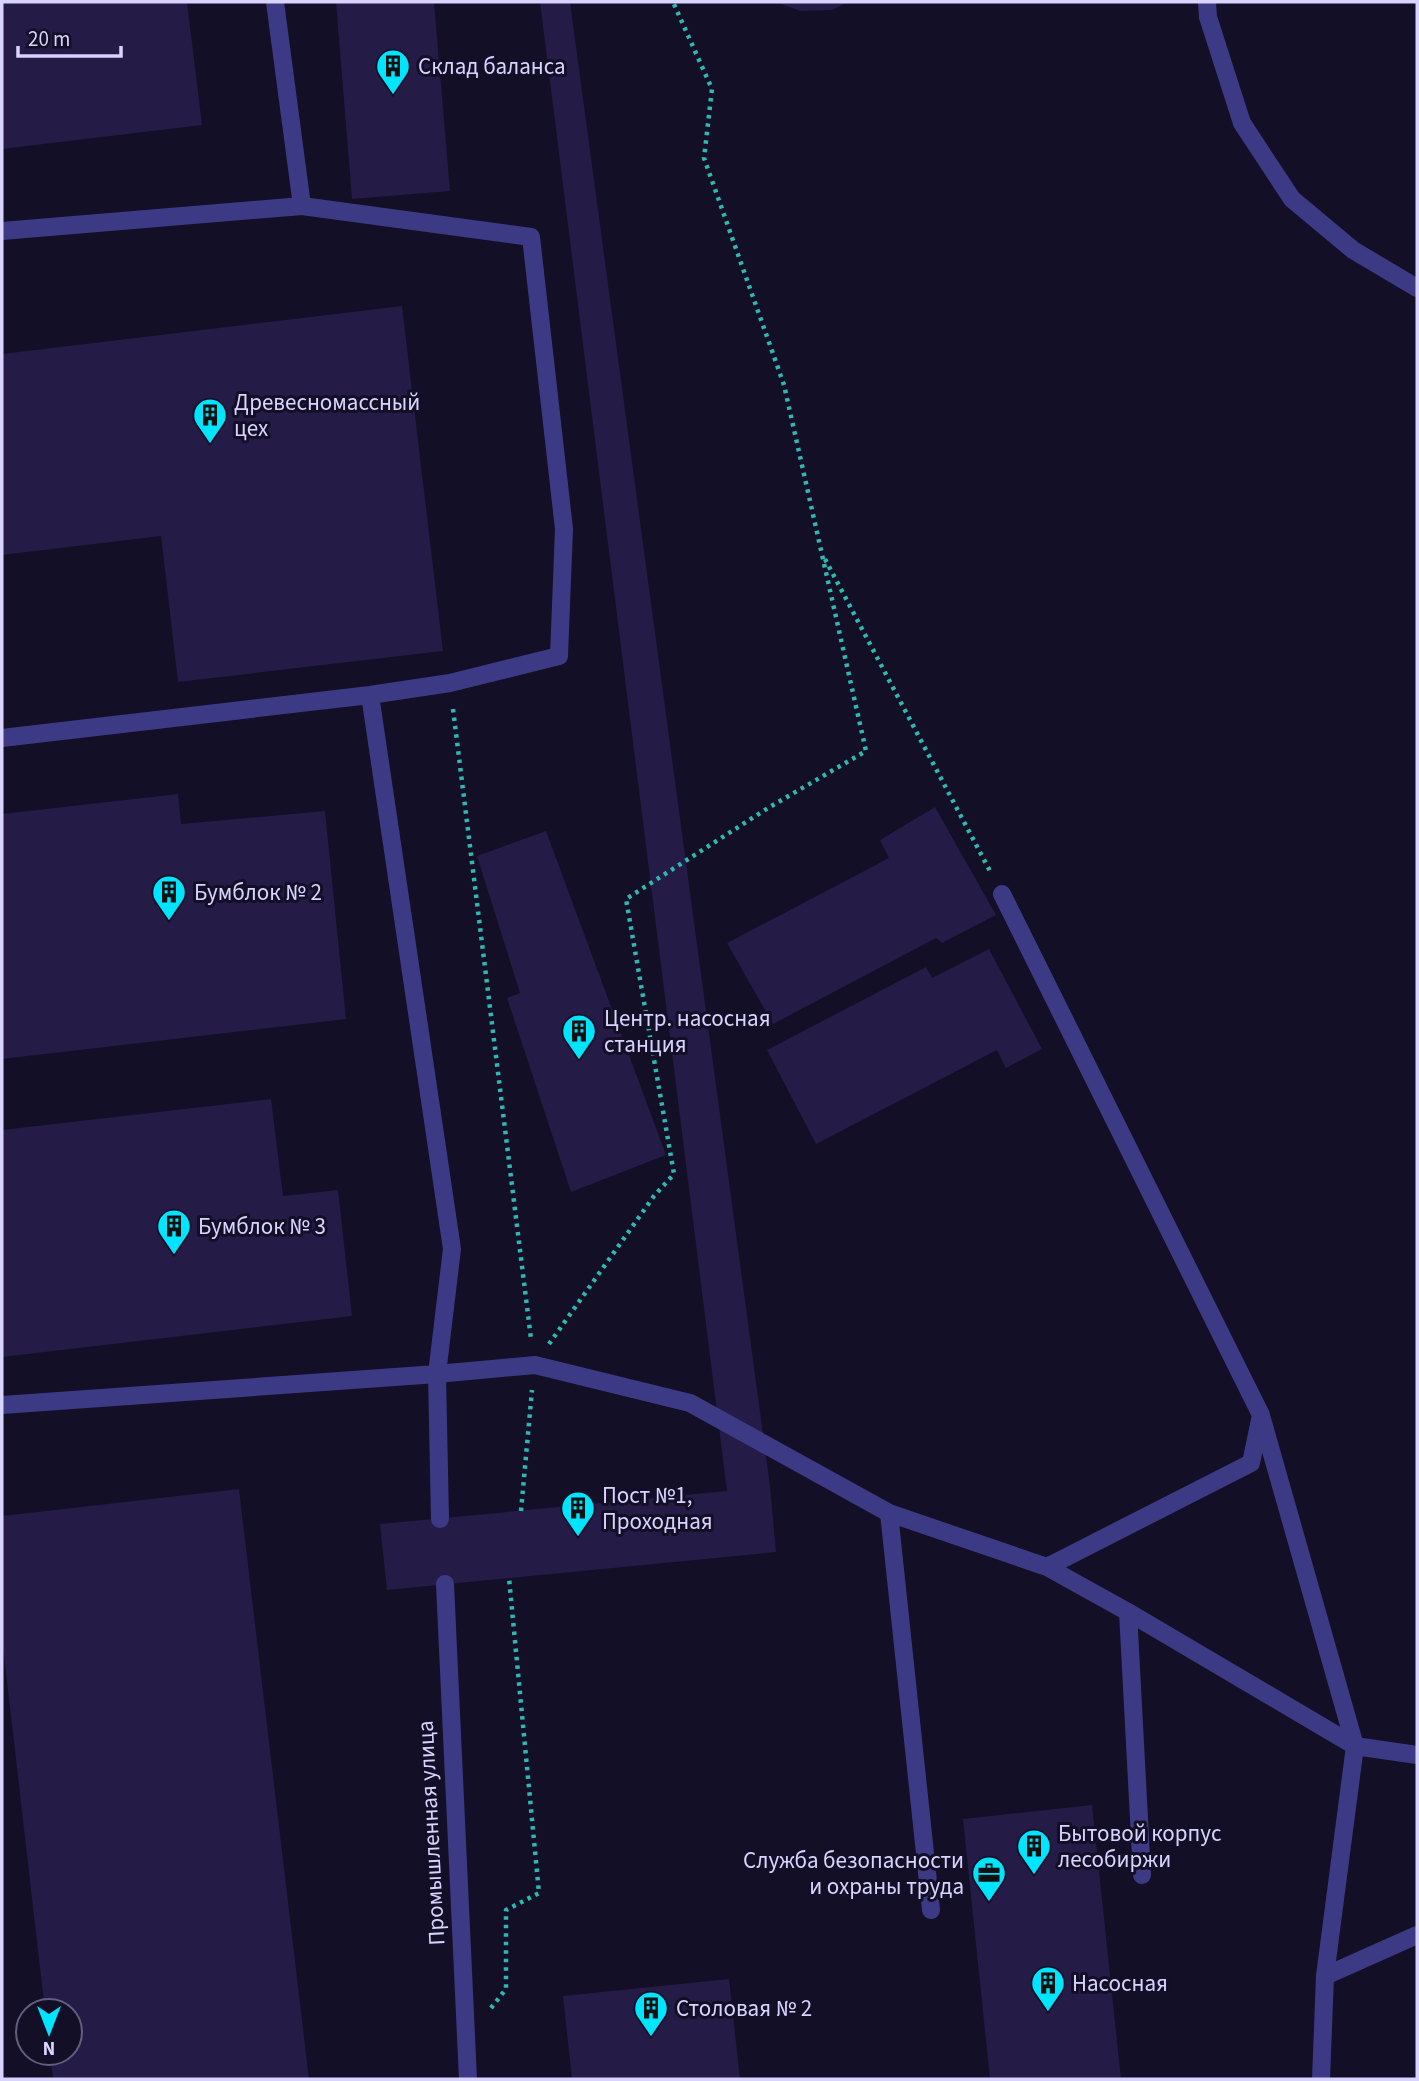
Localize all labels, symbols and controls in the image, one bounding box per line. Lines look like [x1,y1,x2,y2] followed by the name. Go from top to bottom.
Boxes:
[18,14,121,58] scale bar
[28,24,70,54] text: 20 m
[374,47,412,96] building icon: Склад баланса
[418,50,566,83] place label: Склад баланса
[234,386,420,445] place label: Древесномассный цех
[191,396,229,445] building icon: Древесномассный цех
[150,873,188,922] building icon: Бумблок № 2
[194,876,322,909] place label: Бумблок № 2
[604,1002,771,1061] place label: Центр. насосная станция
[560,1012,598,1061] building icon: Центр. насосная станция
[155,1207,193,1256] building icon: Бумблок № 3
[198,1210,326,1243] place label: Бумблок № 3
[602,1479,713,1538] place label: Пост №1, Проходная
[559,1489,597,1538] building icon: Пост №1, Проходная
[409,1720,453,1946] street label: Промышленная улица
[1058,1817,1221,1876] place label: Бытовой корпус лесобиржи
[1015,1827,1053,1876] building icon: Бытовой корпус лесобиржи
[743,1844,964,1903] place label: Служба безопасности и охраны труда
[970,1854,1008,1903] office icon: Служба безопасности и охраны труда
[1029,1964,1067,2013] building icon: Насосная
[1072,1967,1168,2000] place label: Насосная
[632,1989,670,2038] building icon: Столовая № 2
[676,1992,812,2025] place label: Столовая № 2
[14,1997,84,2067] north arrow
[43,2034,55,2061] text: N

